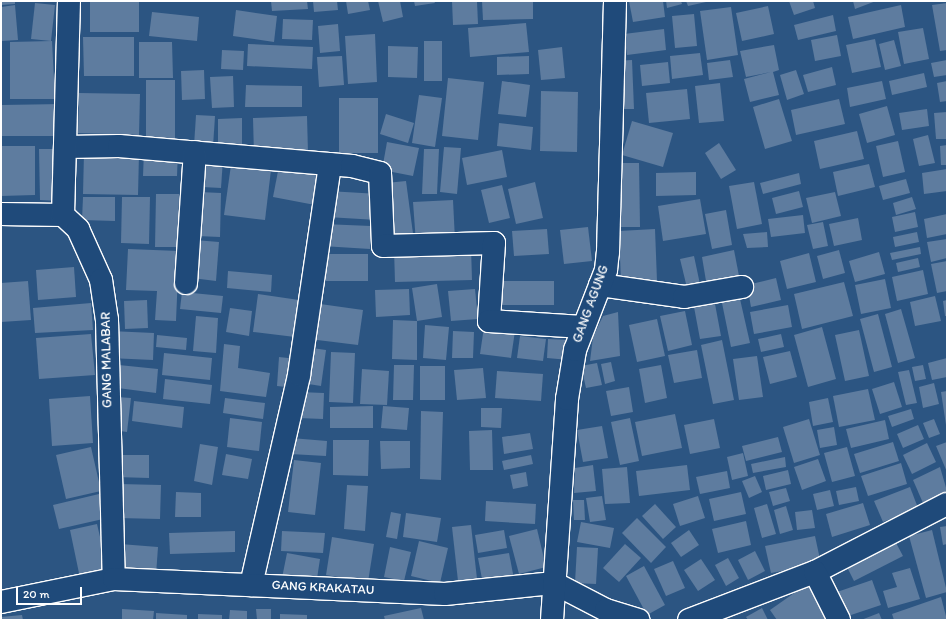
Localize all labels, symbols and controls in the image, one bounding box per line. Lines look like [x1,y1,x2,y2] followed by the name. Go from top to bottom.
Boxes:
[570,263,612,345] street label: GANG AGUNG
[98,312,116,408] street label: GANG MALABAR
[271,578,375,598] street label: GANG KRAKATAU
[18,579,84,605] scale bar
[23,587,50,601] text: 20 m

